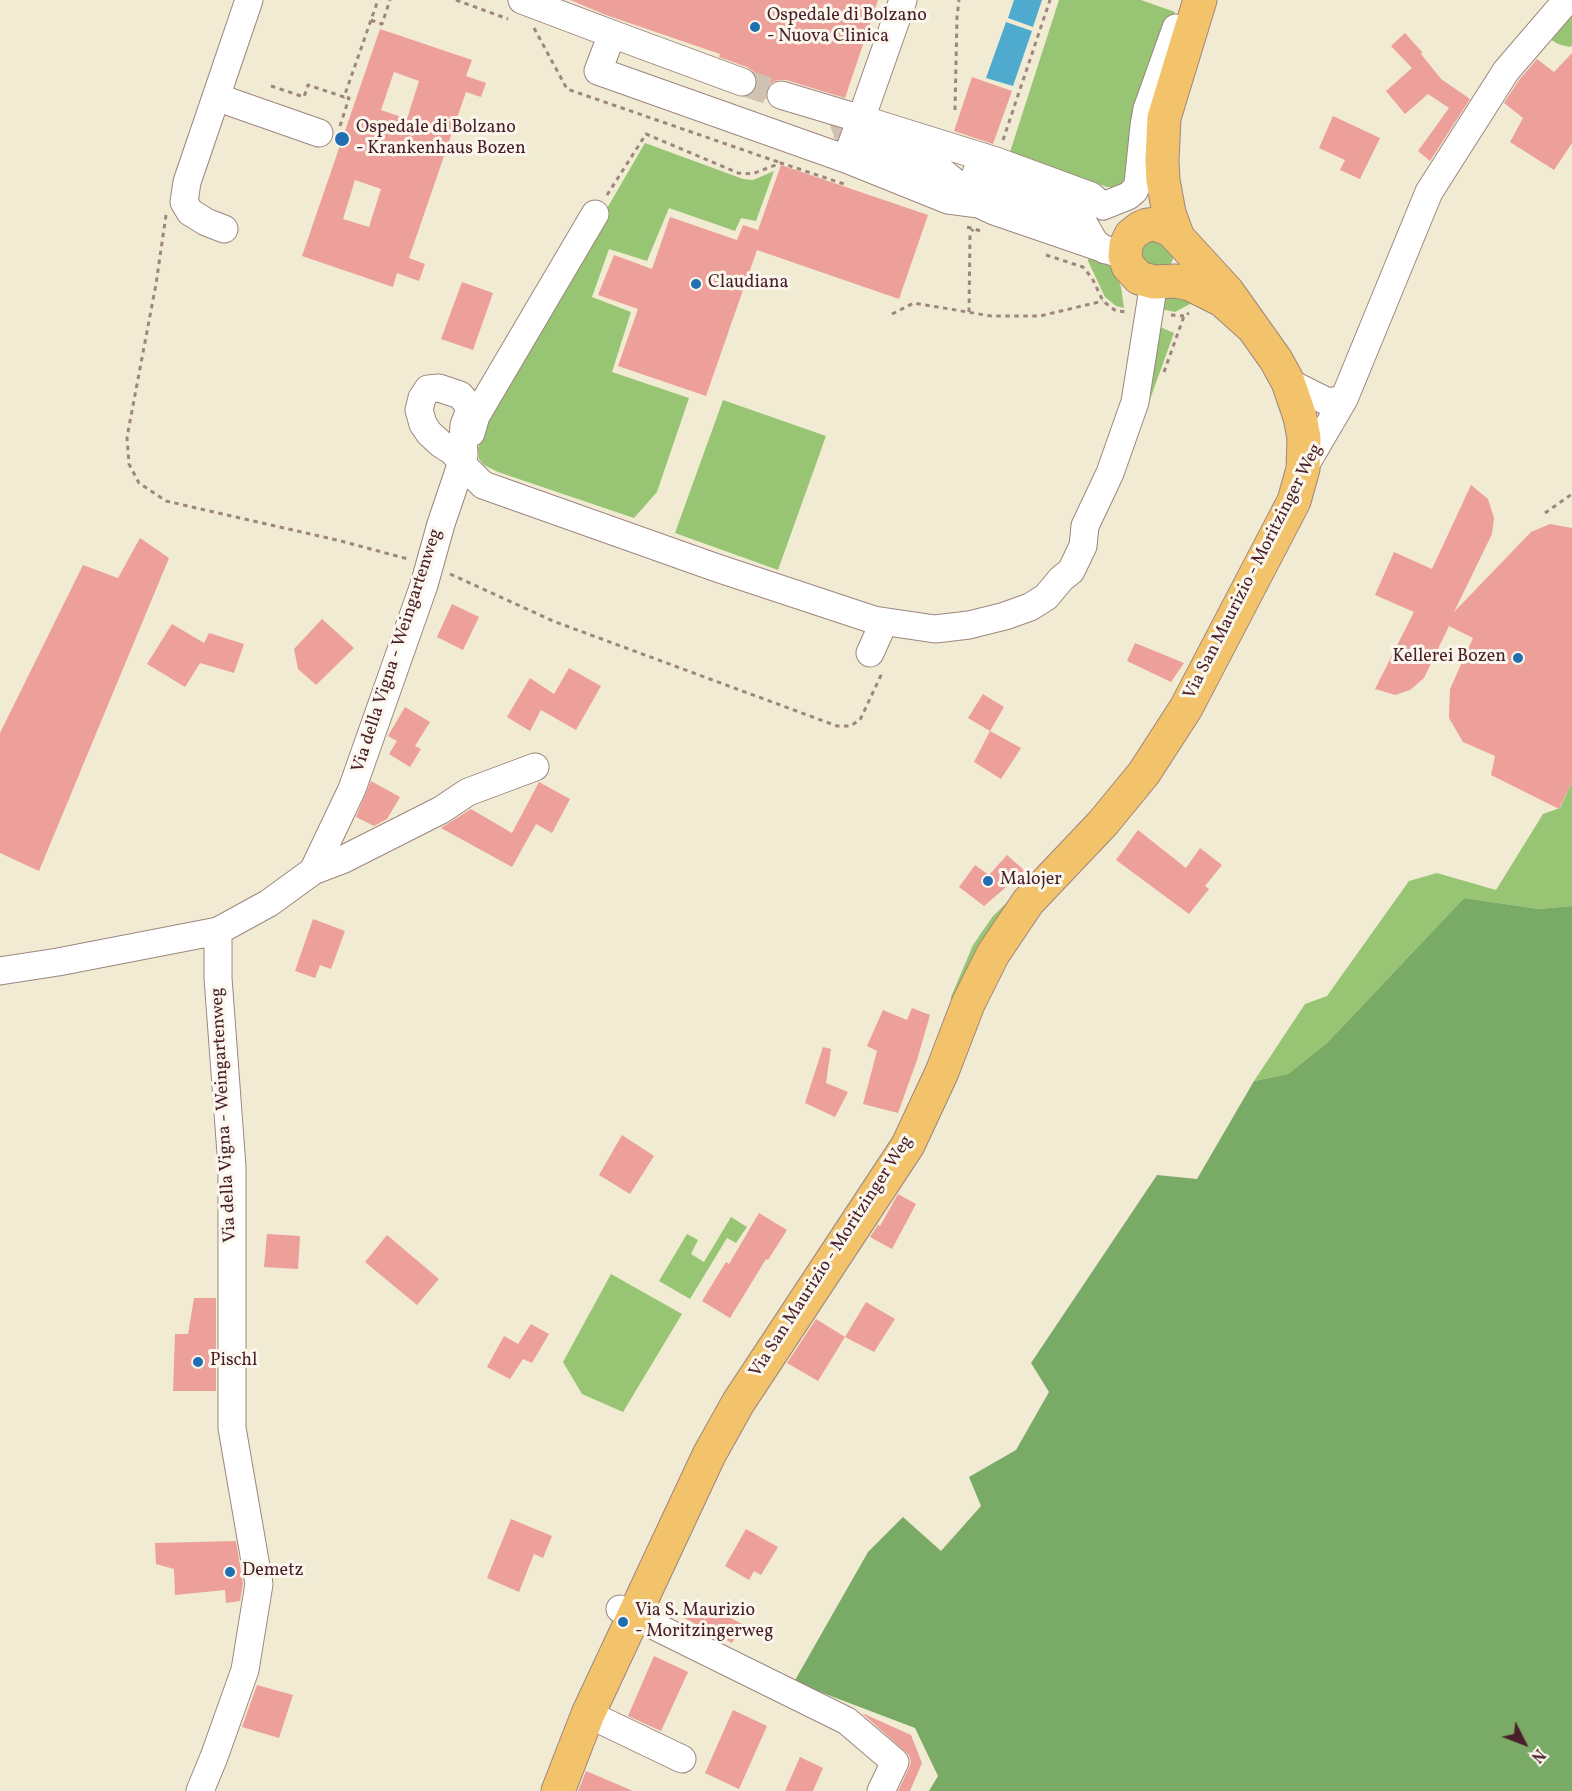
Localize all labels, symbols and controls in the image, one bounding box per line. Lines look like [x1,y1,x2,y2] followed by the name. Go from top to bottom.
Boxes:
[767,6,927,48] place label: Ospedale di Bolzano - Nuova Clinica
[748,20,762,34] marker: Ospedale di Bolzano - Nuova Clinica
[356,118,526,160] place label: Ospedale di Bolzano - Krankenhaus Bozen
[333,130,351,148] marker: Ospedale di Bolzano - Krankenhaus Bozen
[708,273,788,295] place label: Claudiana
[689,277,703,291] marker: Claudiana
[1180,441,1328,703] street label: Via San Maurizio - Moritzinger Weg
[348,526,448,776] street label: Via della Vigna - Weingartenweg
[1393,647,1506,669] place label: Kellerei Bozen
[1511,651,1525,665] marker: Kellerei Bozen
[1000,870,1062,892] place label: Malojer
[981,874,995,888] marker: Malojer
[208,987,242,1243] street label: Via della Vigna - Weingartenweg
[746,1132,918,1382] street label: Via San Maurizio - Moritzinger Weg
[210,1351,257,1373] place label: Pischl
[191,1355,205,1369] marker: Pischl
[242,1561,303,1583] place label: Demetz
[223,1565,237,1579] marker: Demetz
[635,1601,773,1644] place label: Via S. Maurizio - Moritzingerweg
[616,1615,630,1629] marker: Via S. Maurizio - Moritzingerweg
[1494,1713,1554,1773] north arrow
[1525,1743,1549,1767] text: N

